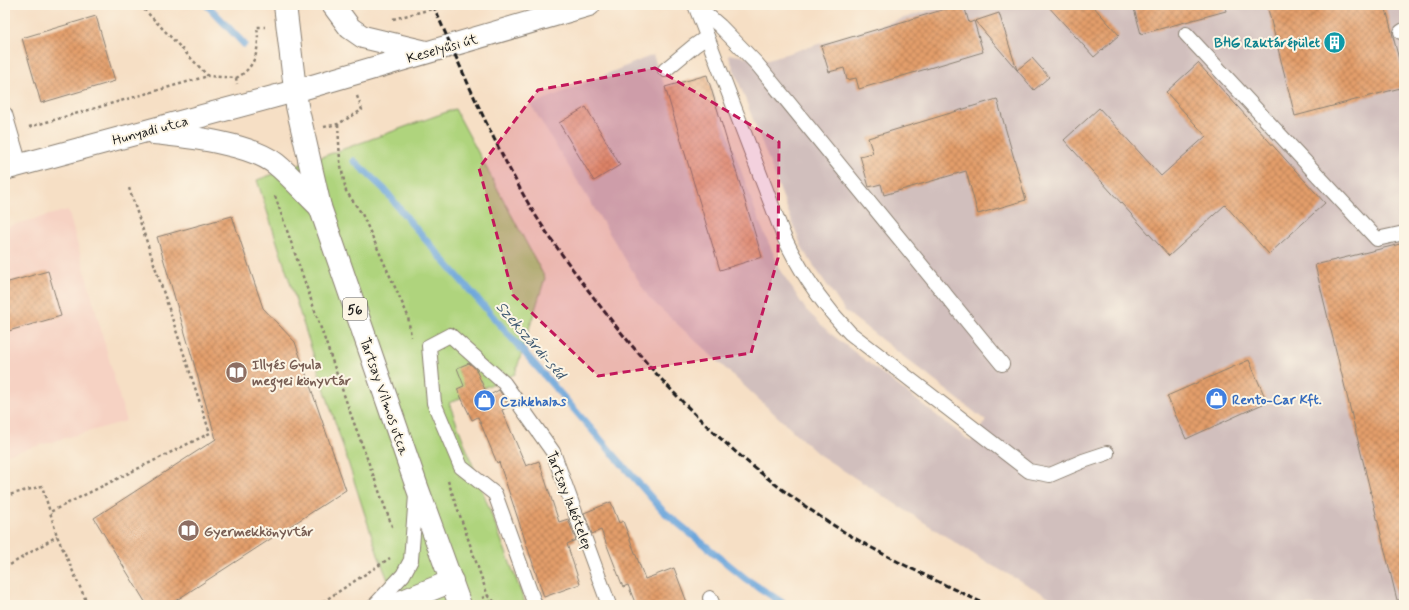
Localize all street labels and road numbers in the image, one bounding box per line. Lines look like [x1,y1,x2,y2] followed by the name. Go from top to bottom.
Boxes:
[405,30,481,68] street label: Keselyűsi út
[110,112,190,150] street label: Hunyadi utca
[343,298,367,320] road number: 56
[355,335,413,458] street label: Tartsay Vilmos utca
[542,449,596,553] street label: Tartsay lakótelep

